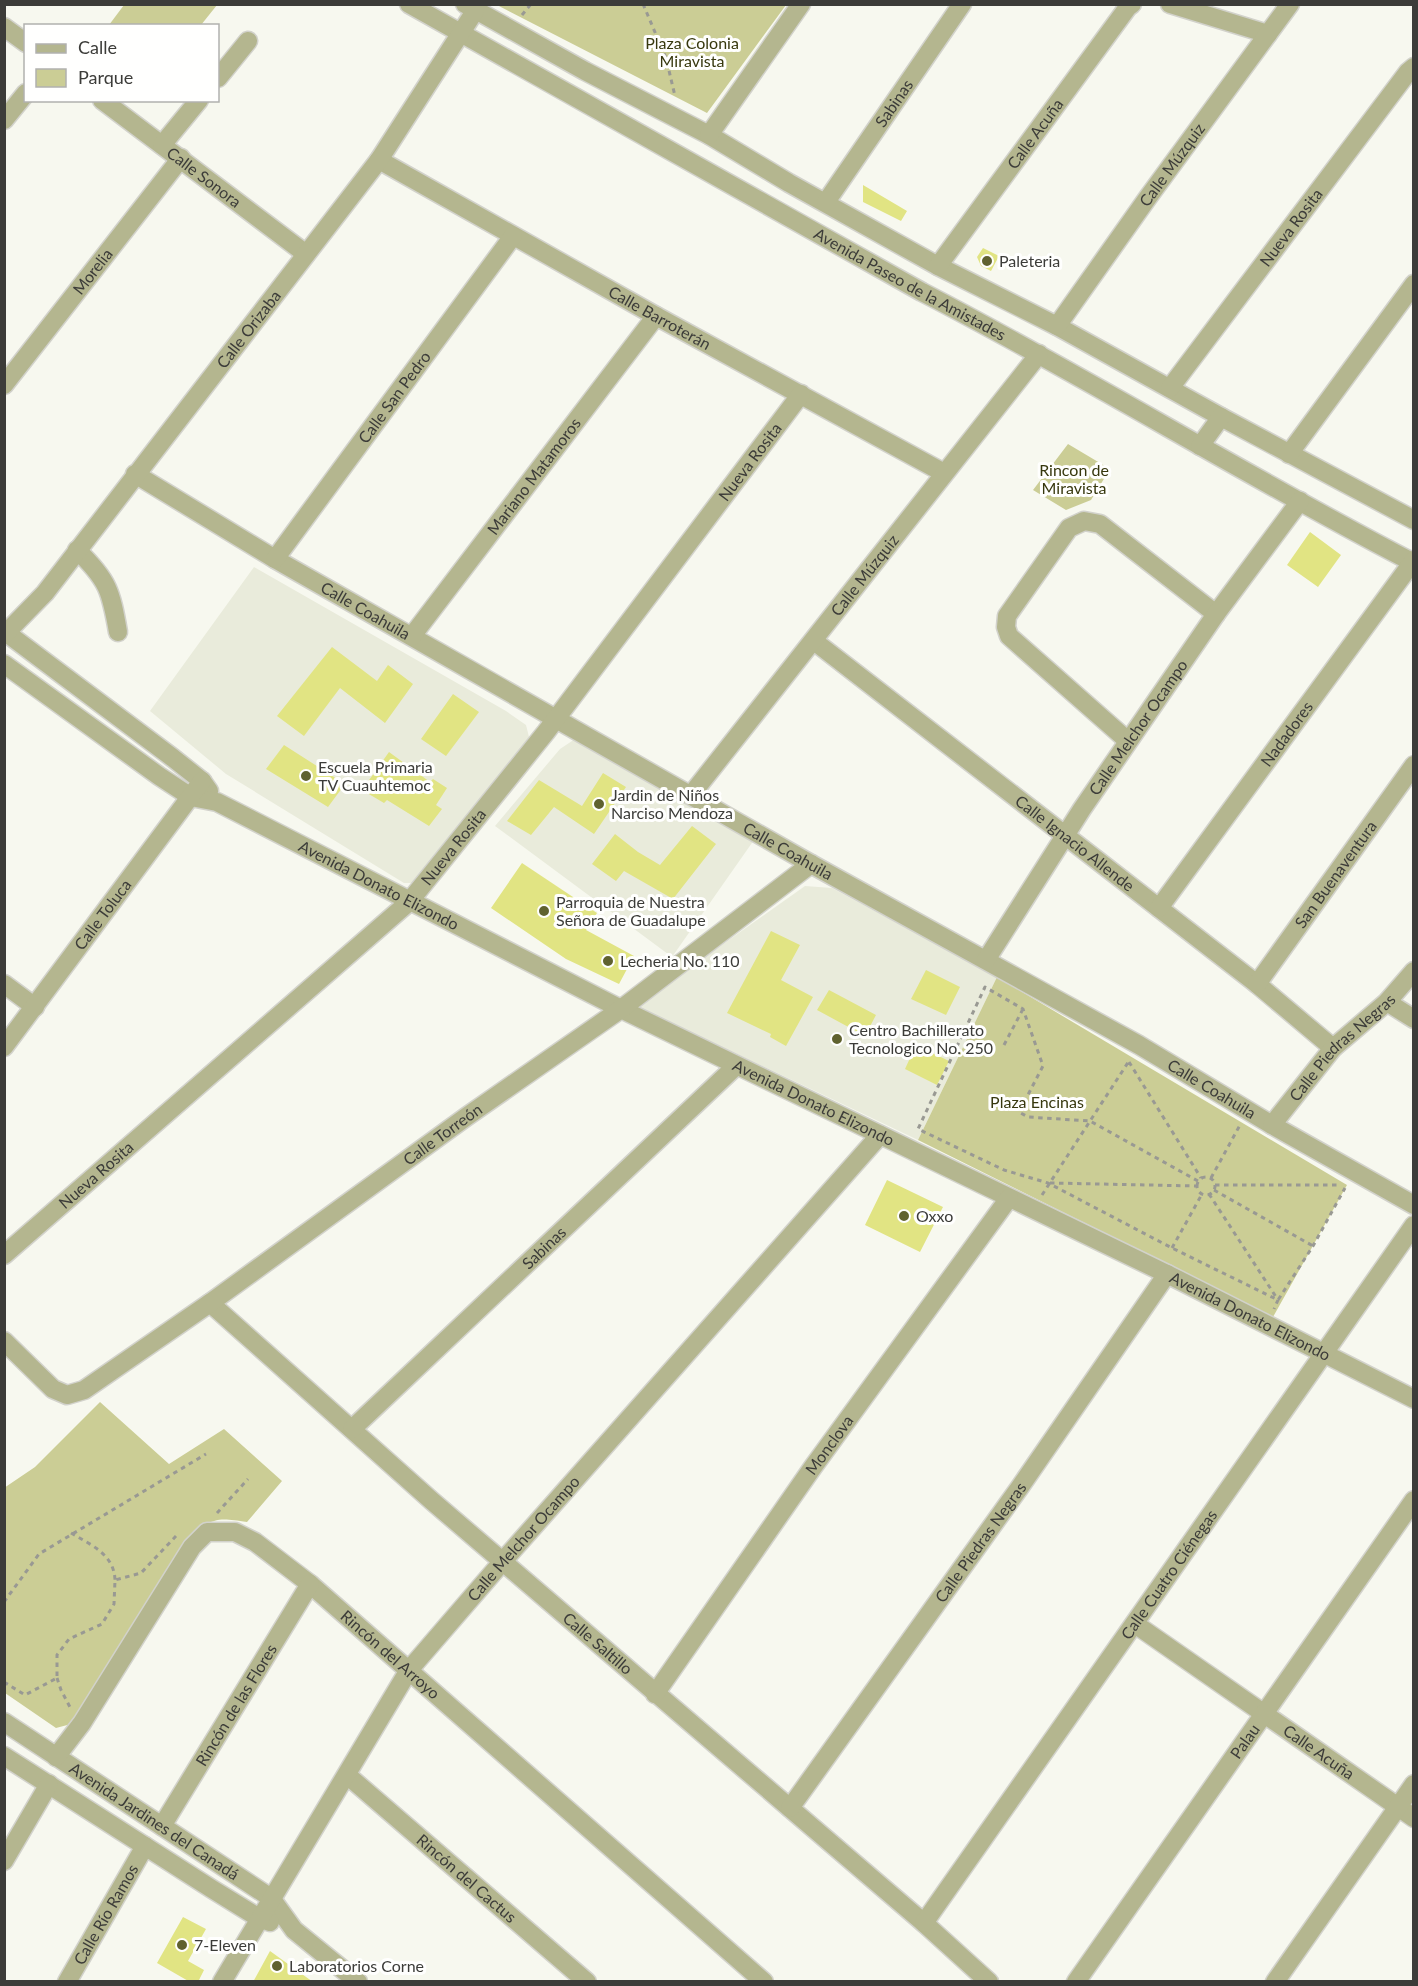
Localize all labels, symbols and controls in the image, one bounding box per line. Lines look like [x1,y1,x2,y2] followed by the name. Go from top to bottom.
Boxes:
[24,24,219,102] legend
[645,33,739,70] park label: Plaza Colonia Miravista
[78,36,117,58] text: Calle
[78,66,133,88] text: Parque
[871,75,916,130] street label: Sabinas
[1003,95,1067,172] street label: Calle Acuña
[1135,119,1208,210] street label: Calle Múzquiz
[164,143,245,211] street label: Calle Sonora
[1255,184,1326,270] street label: Nueva Rosita
[811,223,1010,344] street label: Avenida Paseo de la Amistades
[68,244,116,298] street label: Morelia
[999,251,1060,270] place label: Paleteria
[980,254,994,268] marker: Paleteria
[605,281,714,353] street label: Calle Barroterán
[212,286,284,371] street label: Calle Orizaba
[354,347,434,447] street label: Calle San Pedro
[483,413,584,538] street label: Mariano Matamoros
[714,419,785,504] street label: Nueva Rosita
[1039,460,1109,497] park label: Rincon de Miravista
[826,530,902,619] street label: Calle Múzquiz
[318,577,414,643] street label: Calle Coahuila
[1084,656,1191,799] street label: Calle Melchor Ocampo
[1256,697,1316,770] street label: Nadadores
[318,757,433,794] place label: Escuela Primaria TV Cuauhtemoc
[299,769,313,783] marker: Escuela Primaria TV Cuauhtemoc
[611,785,733,822] place label: Jardin de Niños Narciso Mendoza
[1012,791,1139,895] street label: Calle Ignacio Allende
[592,797,606,811] marker: Jardin de Niños Narciso Mendoza
[417,805,489,889] street label: Nueva Rosita
[1290,817,1380,931] street label: San Buenaventura
[740,818,836,883] street label: Calle Coahuila
[296,836,462,933] street label: Avenida Donato Elizondo
[70,875,135,953] street label: Calle Toluca
[556,892,706,929] place label: Parroquia de Nuestra Señora de Guadalupe
[537,904,551,918] marker: Parroquia de Nuestra Señora de Guadalupe
[620,951,740,970] place label: Lecheria No. 110
[601,954,615,968] marker: Lecheria No. 110
[1285,990,1399,1105] street label: Calle Piedras Negras
[849,1020,993,1057] place label: Centro Bachillerato Tecnologico No. 250
[830,1032,844,1046] marker: Centro Bachillerato Tecnologico No. 250
[1164,1054,1260,1122] street label: Calle Coahuila
[730,1055,898,1149] street label: Avenida Donato Elizondo
[990,1092,1084,1111] park label: Plaza Encinas
[399,1099,485,1169] street label: Calle Torreón
[55,1137,137,1212] street label: Nueva Rosita
[916,1206,953,1225] place label: Oxxo
[897,1209,911,1223] marker: Oxxo
[518,1222,569,1272] street label: Sabinas
[1167,1267,1334,1364] street label: Avenida Donato Elizondo
[801,1411,857,1478] street label: Monclova
[463,1472,583,1605] street label: Calle Melchor Ocampo
[930,1478,1030,1606] street label: Calle Piedras Negras
[1116,1505,1220,1643] street label: Calle Cuatro Ciénegas
[337,1606,444,1702] street label: Rincón del Arroyo
[560,1608,637,1678] street label: Calle Saltillo
[191,1640,280,1769] street label: Rincón de las Flores
[1226,1720,1263,1762] street label: Palau
[1280,1720,1358,1783] street label: Calle Acuña
[66,1758,243,1883] street label: Avenida Jardines del Canadá
[413,1830,521,1926] street label: Rincón del Cactus
[69,1860,142,1968] street label: Calle Río Ramos
[194,1935,256,1954] place label: 7-Eleven
[175,1938,189,1952] marker: 7-Eleven
[289,1956,424,1975] place label: Laboratorios Corne
[270,1959,284,1973] marker: Laboratorios Corne

